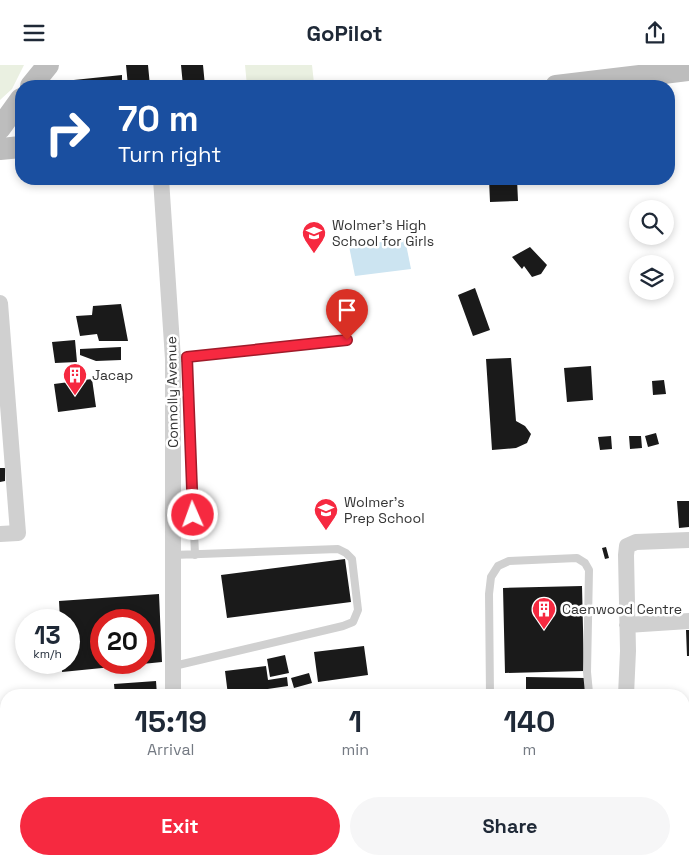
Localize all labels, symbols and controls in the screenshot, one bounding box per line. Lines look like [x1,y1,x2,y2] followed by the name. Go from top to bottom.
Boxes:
[20,19,48,47] icon: menu
[306,19,383,47] text: GoPilot
[641,19,669,47] icon: share
[118,97,199,141] text: 70 m
[35,100,100,165] icon: right
[118,140,221,168] text: Turn right
[629,200,674,300] map controls
[629,200,674,245] button: search
[332,216,434,250] place label: Wolmer's High School for Girls
[301,220,327,254] school or university icon: Wolmer's High School for Girls
[629,255,674,300] button: layers
[326,289,368,340] pin
[333,296,361,324] icon: arrive
[162,336,182,448] street label: Connolly Avenue
[62,362,88,396] building icon: Jacap
[92,366,133,384] place label: Jacap
[166,488,218,540] position arrow
[344,493,425,527] place label: Wolmer's Prep School
[313,497,339,531] school or university icon: Wolmer's Prep School
[531,596,557,630] building icon: Caenwood Centre
[562,600,682,618] place label: Caenwood Centre
[90,609,155,674] speed limit sign: 20
[34,619,61,651] text: 13
[33,646,62,662] text: km/h
[134,702,207,741] text: 15:19
[348,702,362,741] text: 1
[503,702,556,741] text: 140
[147,739,195,760] text: Arrival
[341,739,369,760] text: min
[523,739,536,760] text: m
[20,797,340,855] button: Exit
[350,797,670,855] button: Share

